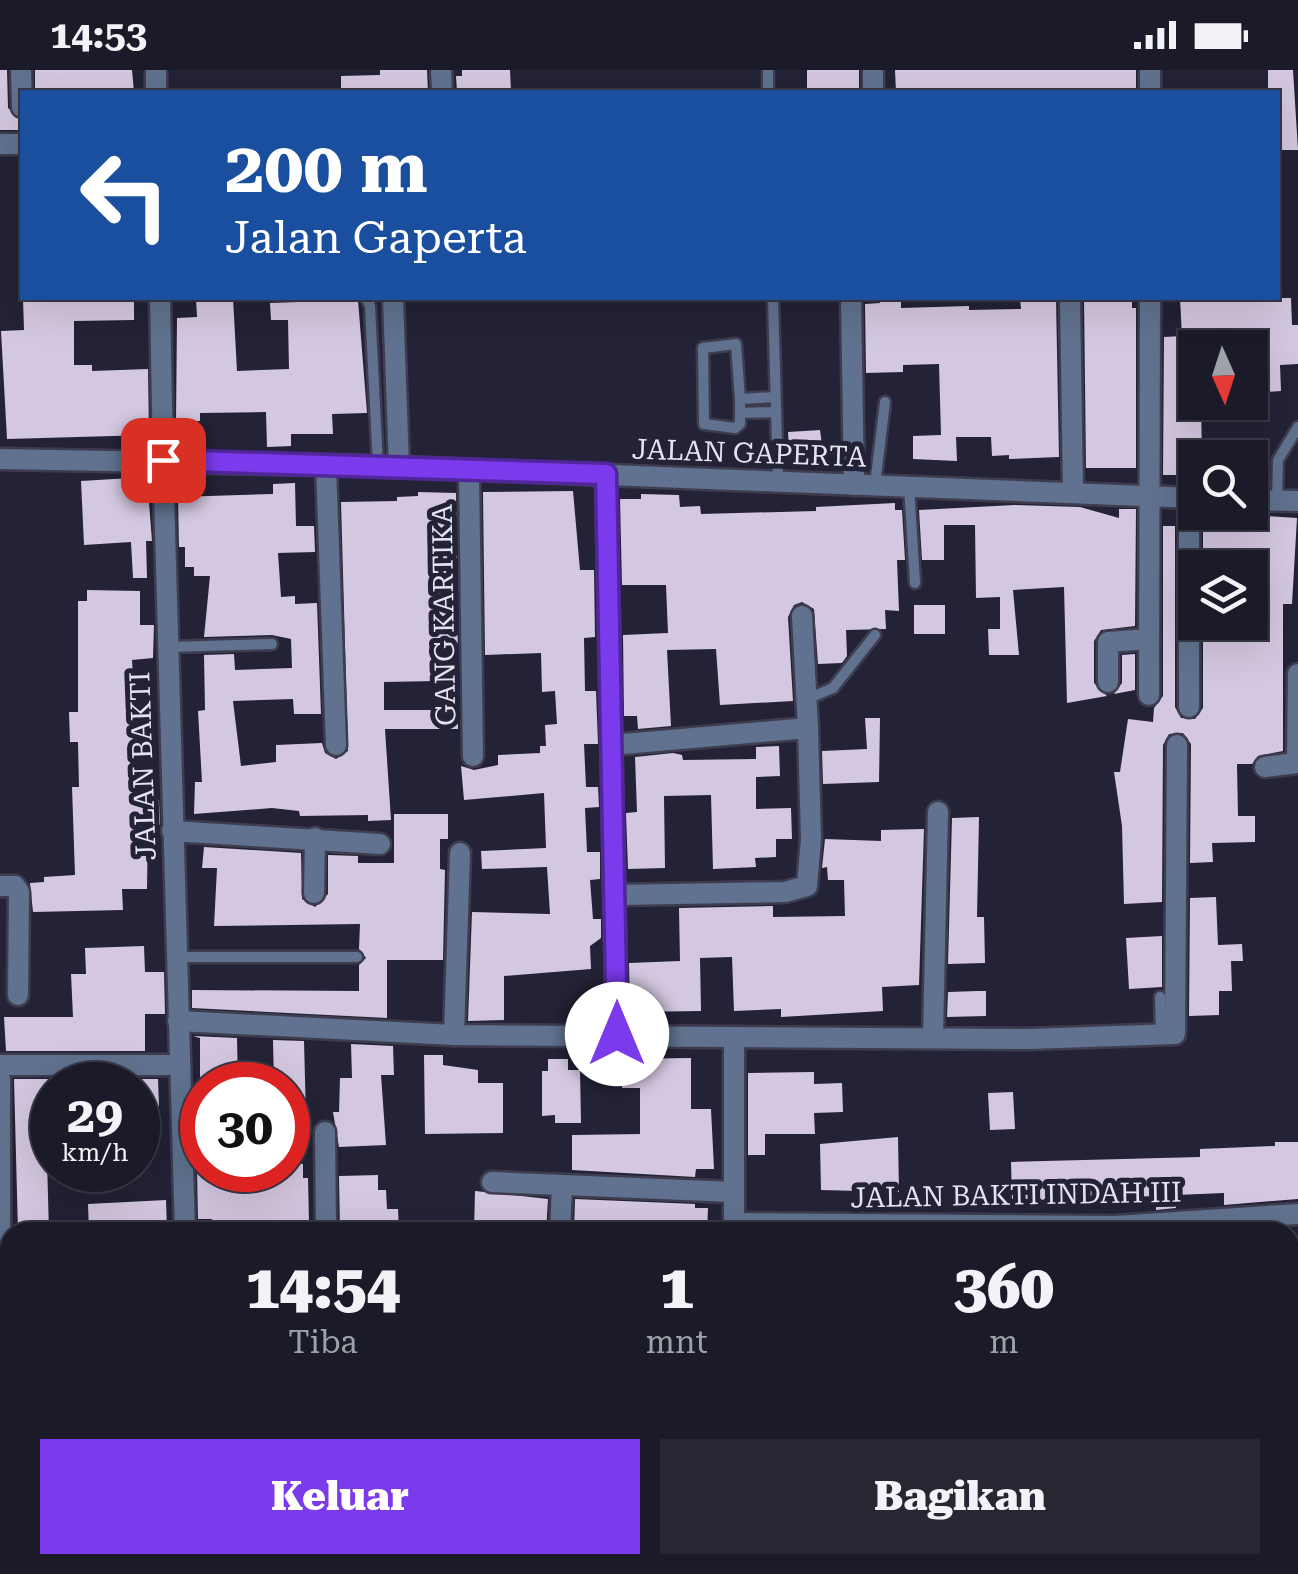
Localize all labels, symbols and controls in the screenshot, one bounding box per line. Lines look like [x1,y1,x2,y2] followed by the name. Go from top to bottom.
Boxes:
[50,13,147,57] text: 14:53
[225,127,428,209] text: 200 m
[60,130,190,260] icon: left
[225,211,527,264] text: Jalan Gaperta
[1178,330,1268,420] north arrow
[1178,330,1268,640] map controls
[121,418,206,503] pin
[631,432,867,474] street label: JALAN GAPERTA
[136,433,191,488] icon: arrive
[1178,440,1268,530] button: search
[426,503,462,726] street label: GANG KARTIKA
[1178,550,1268,640] button: layers
[123,671,163,861] street label: JALAN BAKTI
[565,982,669,1086] position arrow
[180,1062,310,1192] speed limit sign: 30
[67,1086,123,1144] text: 29
[62,1138,128,1167] text: km/h
[850,1176,1182,1214] street label: JALAN BAKTI INDAH III
[246,1252,400,1323] text: 14:54
[660,1252,694,1323] text: 1
[953,1252,1054,1323] text: 360
[288,1323,358,1361] text: Tiba
[646,1323,708,1361] text: mnt
[989,1323,1018,1361] text: m
[40,1439,640,1554] button: Keluar
[660,1439,1260,1554] button: Bagikan

